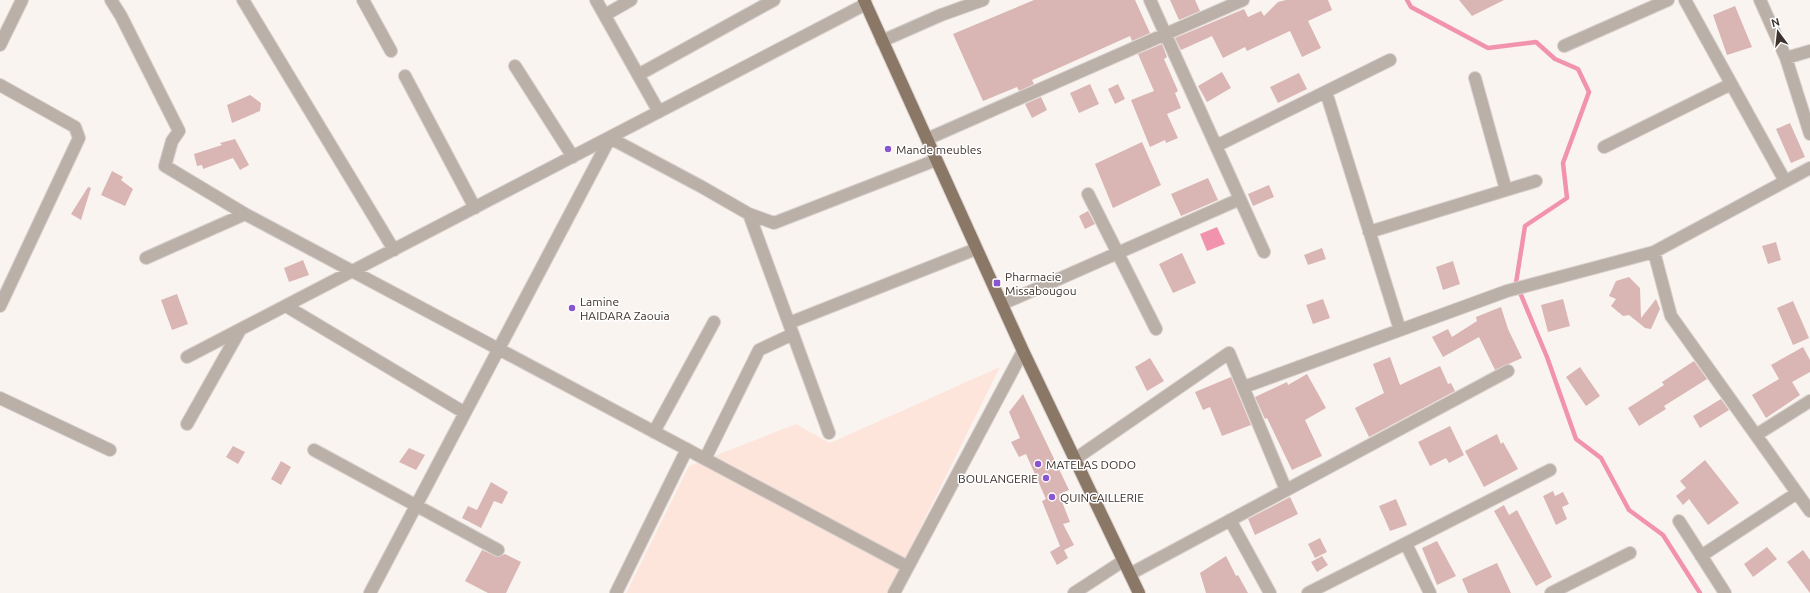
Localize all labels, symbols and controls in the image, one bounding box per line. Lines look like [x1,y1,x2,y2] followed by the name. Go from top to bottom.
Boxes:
[1758,12,1798,52] north arrow
[1770,15,1781,29] text: N
[896,143,982,156] place label: Mande meubles
[883,144,893,154] marker: Mande meubles
[1005,270,1077,297] place label: Pharmacie Missabougou
[992,278,1002,288] marker: Pharmacie Missabougou
[580,295,670,322] place label: Lamine HAIDARA Zaouia
[567,303,577,313] marker: Lamine HAIDARA Zaouia
[1046,458,1136,471] place label: MATELAS DODO
[1033,459,1043,469] marker: MATELAS DODO
[958,472,1038,485] place label: BOULANGERIE
[1041,473,1051,483] marker: BOULANGERIE
[1060,491,1144,504] place label: QUINCAILLERIE
[1047,492,1057,502] marker: QUINCAILLERIE

